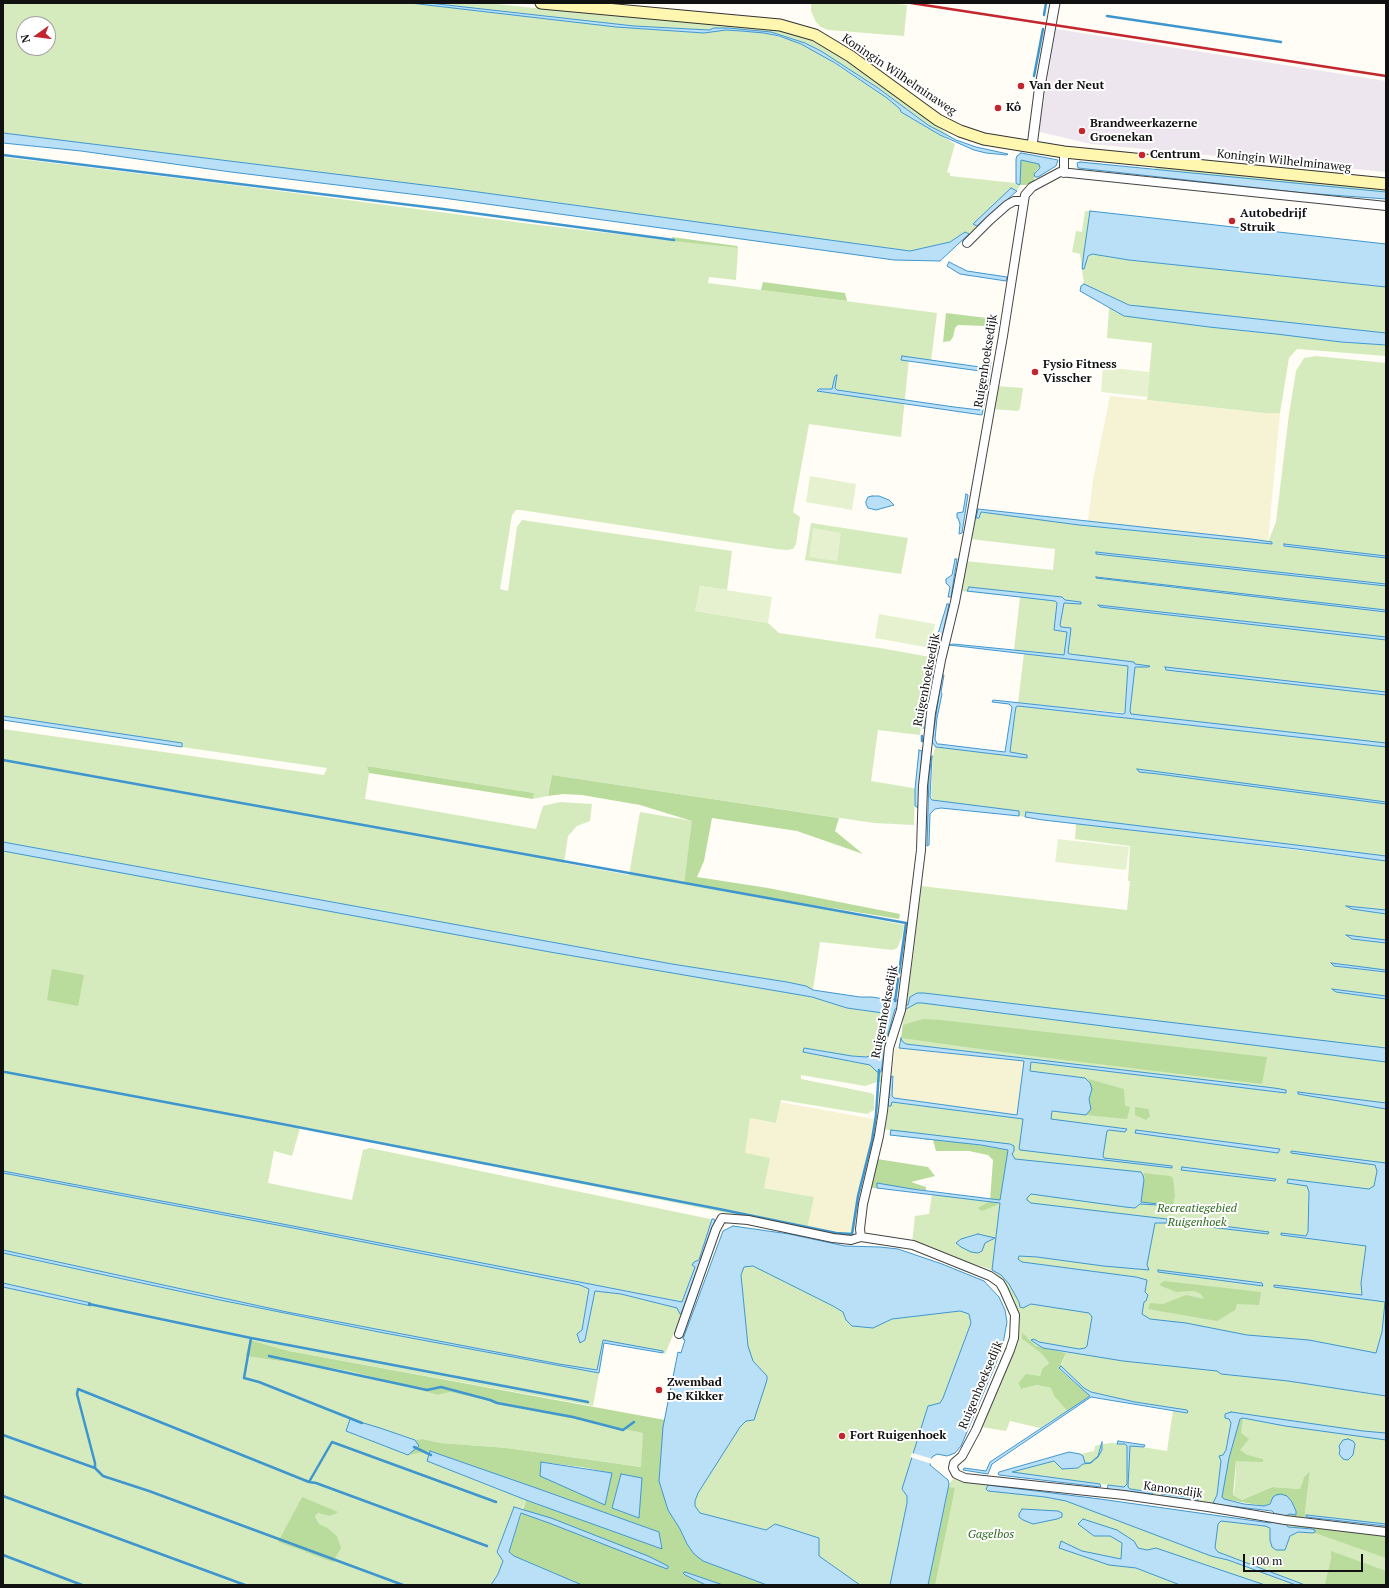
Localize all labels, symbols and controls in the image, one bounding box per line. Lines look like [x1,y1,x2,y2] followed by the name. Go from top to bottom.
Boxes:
[16,16,56,56] north arrow
[839,31,959,119] street label: Koningin Wilhelminaweg
[18,33,33,44] text: N
[1029,79,1104,93] place label: Van der Neut
[1016,81,1026,91] marker: Van der Neut
[1006,101,1021,115] place label: Kô
[993,103,1003,113] marker: Kô
[1090,117,1197,145] place label: Brandweerkazerne Groenekan
[1077,126,1087,136] marker: Brandweerkazerne Groenekan
[1216,147,1352,175] street label: Koningin Wilhelminaweg
[1150,148,1200,162] place label: Centrum
[1137,150,1147,160] marker: Centrum
[1240,207,1306,235] place label: Autobedrijf Struik
[1227,216,1237,226] marker: Autobedrijf Struik
[971,313,1001,409] street label: Ruigenhoeksedijk
[1043,358,1117,386] place label: Fysio Fitness Visscher
[1030,367,1040,377] marker: Fysio Fitness Visscher
[911,632,943,728] street label: Ruigenhoeksedijk
[869,964,901,1060] street label: Ruigenhoeksedijk
[1157,1202,1237,1230] park label: Recreatiegebied Ruigenhoek
[956,1339,1006,1431] street label: Ruigenhoeksedijk
[667,1376,723,1404] place label: Zwembad De Kikker
[654,1385,664,1395] marker: Zwembad De Kikker
[850,1429,946,1443] place label: Fort Ruigenhoek
[837,1431,847,1441] marker: Fort Ruigenhoek
[1142,1479,1204,1501] street label: Kanonsdijk
[968,1528,1014,1542] park label: Gagelbos
[1245,1546,1365,1572] scale bar
[1250,1553,1282,1568] text: 100 m

